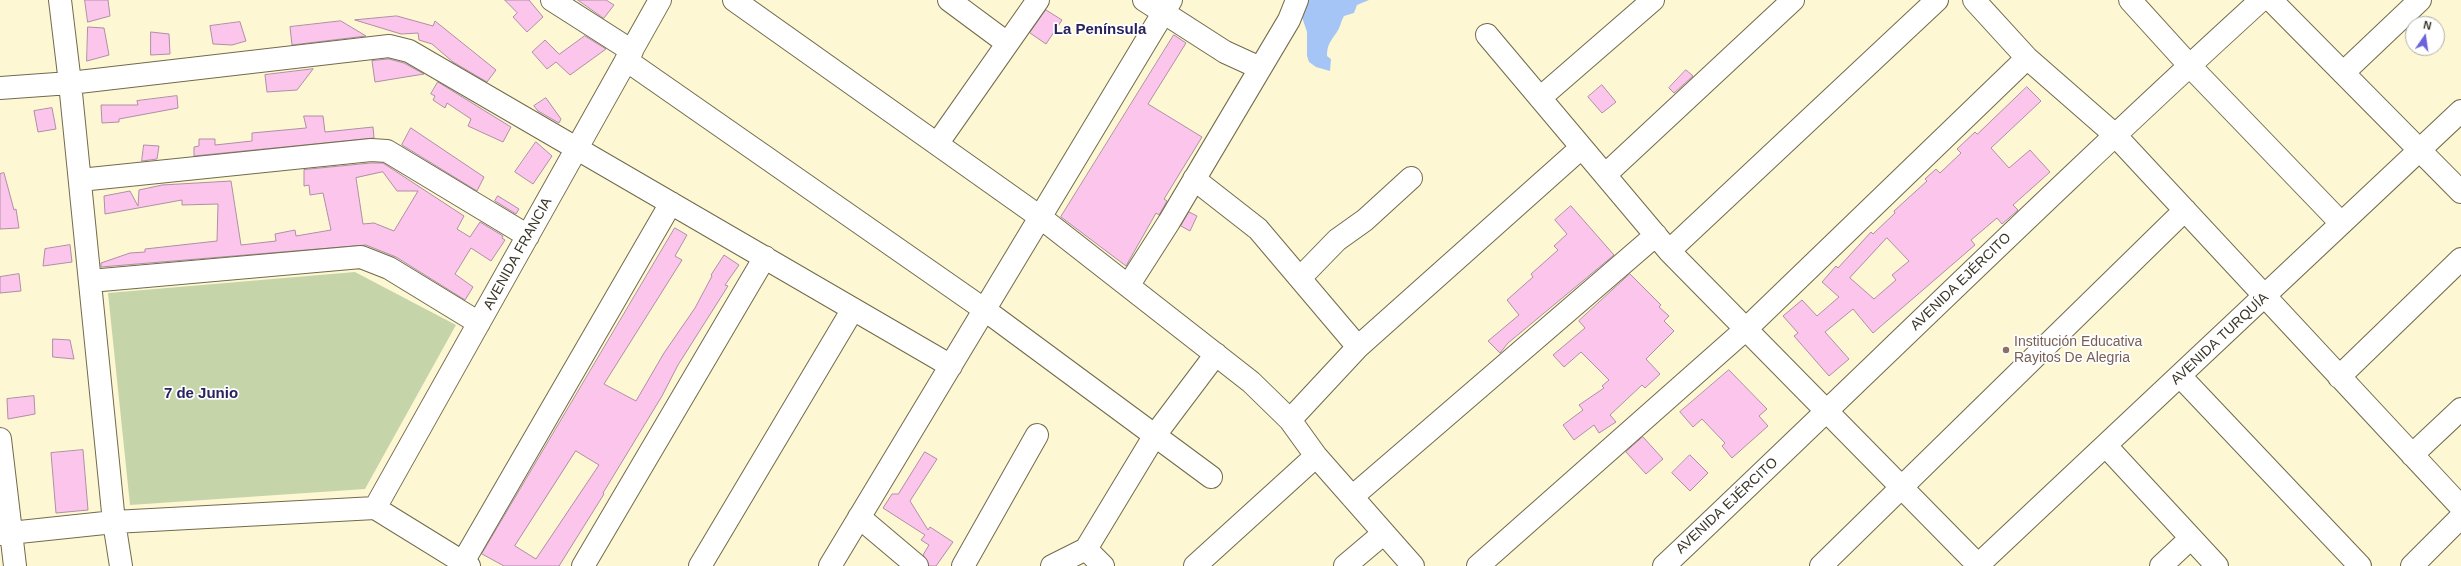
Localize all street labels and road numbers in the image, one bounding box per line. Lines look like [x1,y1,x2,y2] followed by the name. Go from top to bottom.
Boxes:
[480,195,556,313] street label: AVENIDA FRANCIA
[1907,230,2015,334] street label: AVENIDA EJÉRCITO
[2168,289,2272,389] street label: AVENIDA TURQUÍA
[1673,454,1781,558] street label: AVENIDA EJÉRCITO

